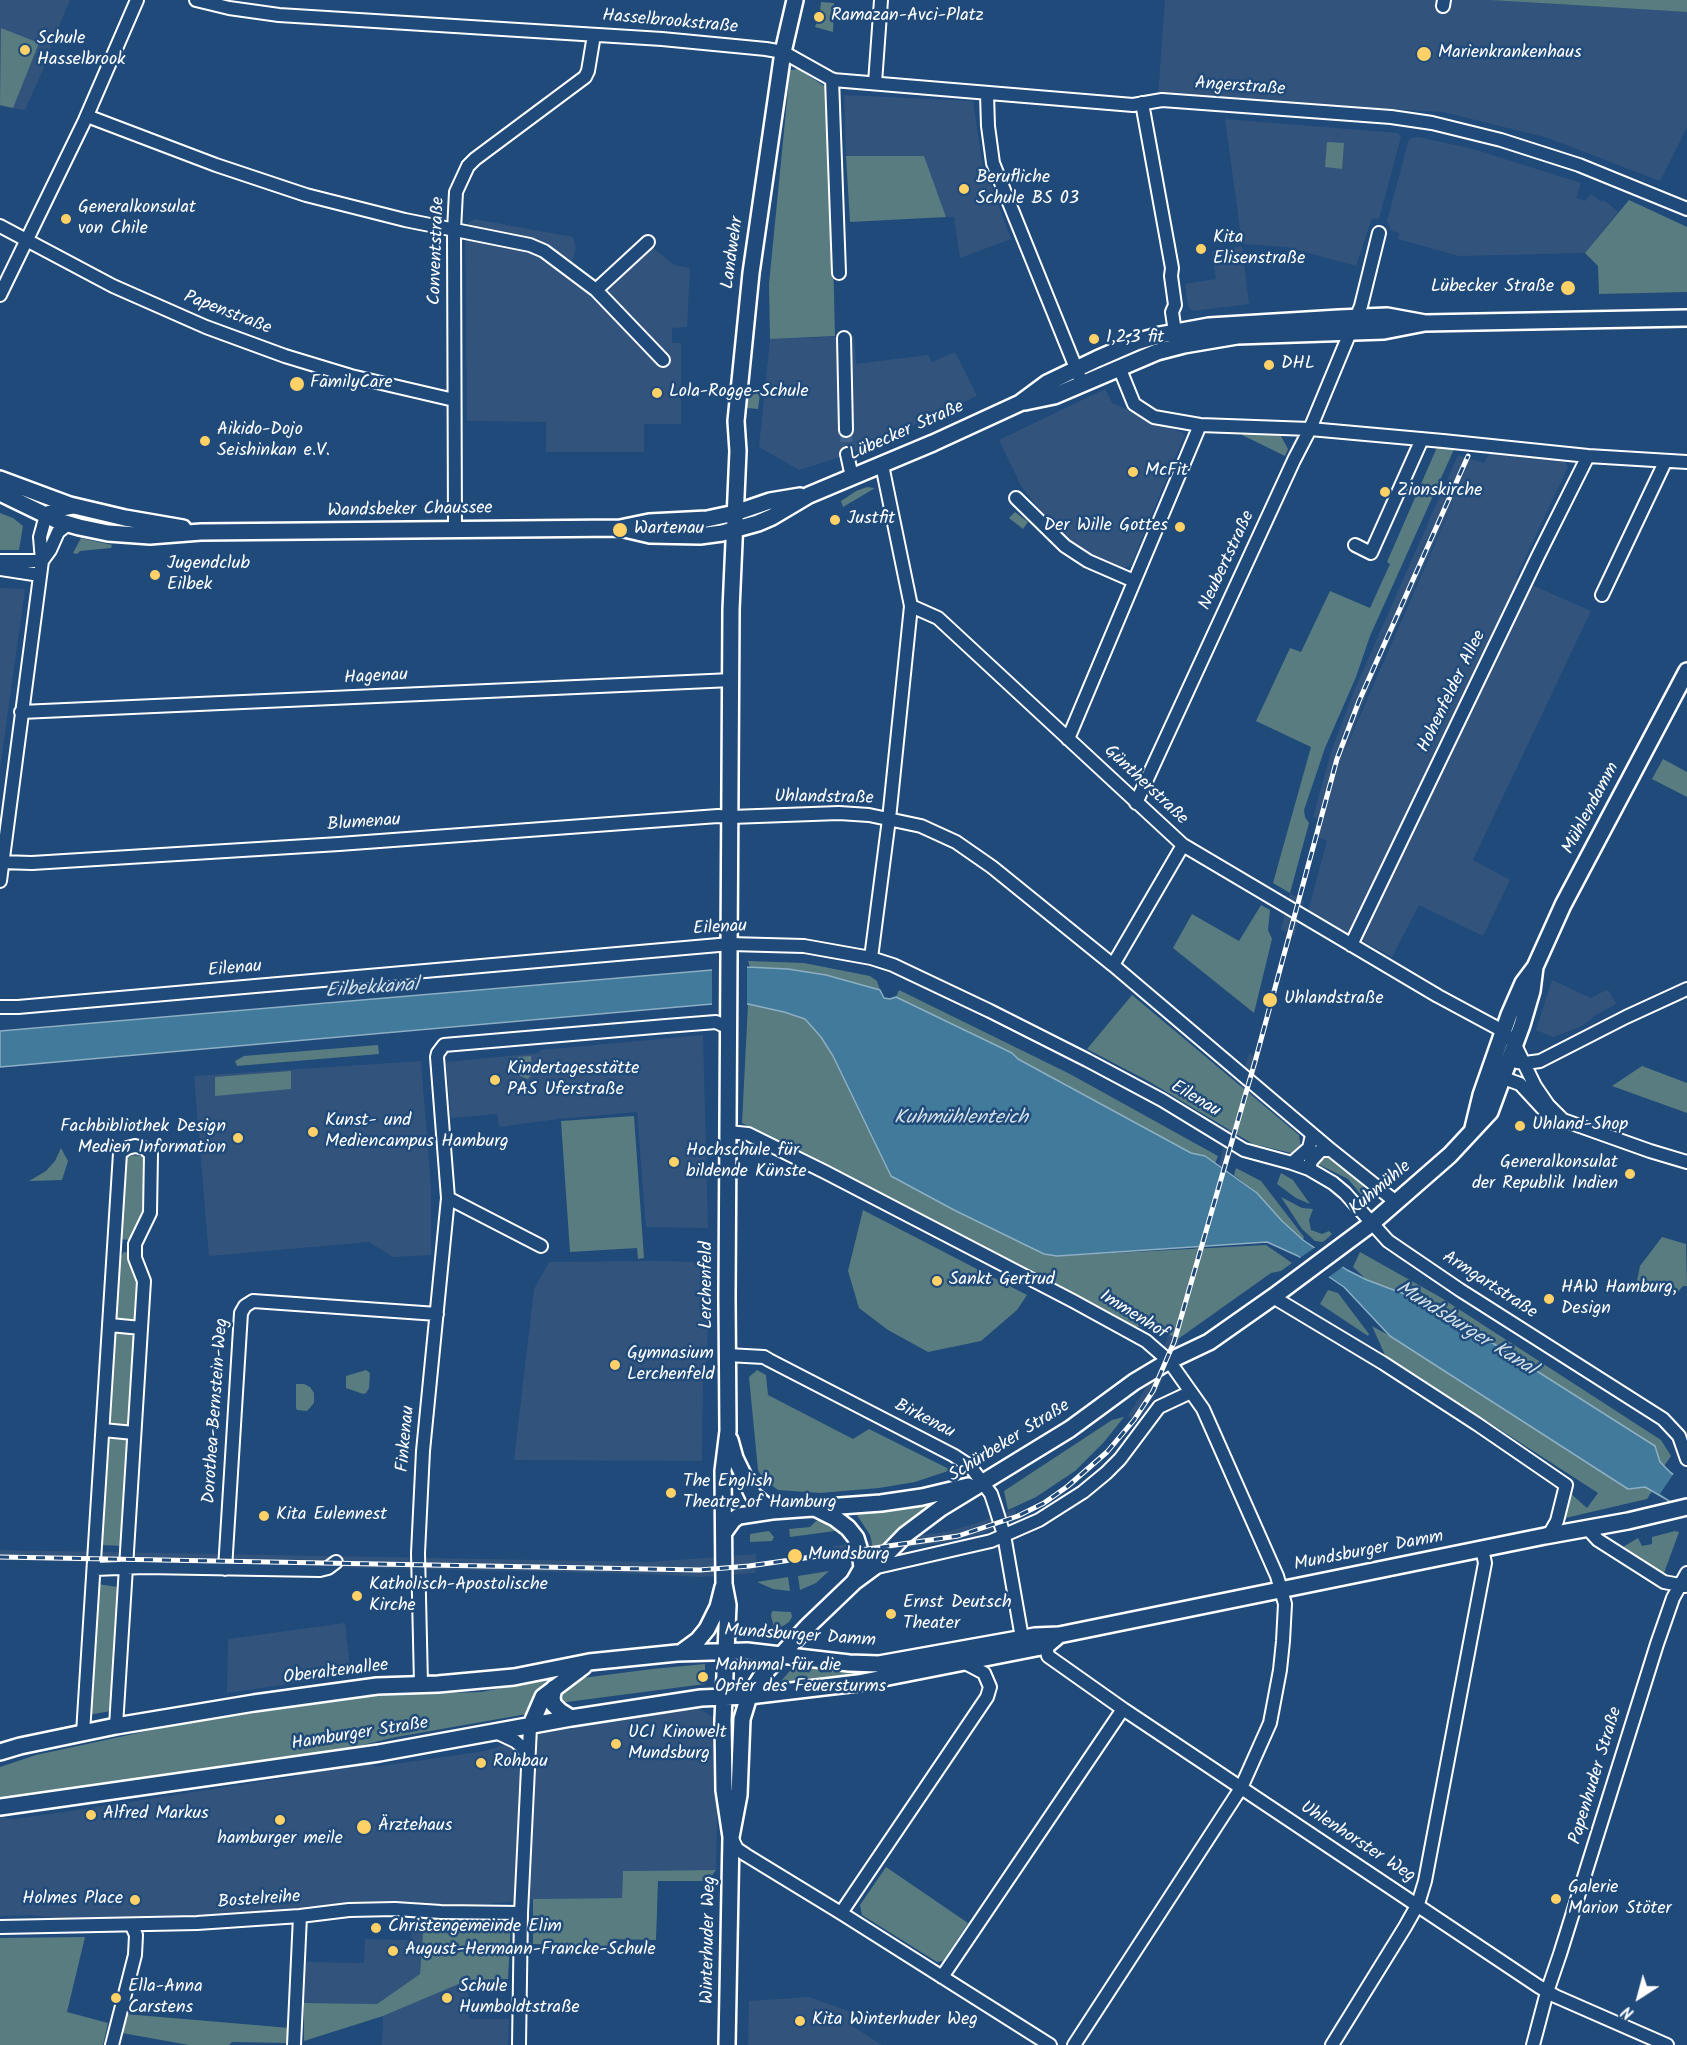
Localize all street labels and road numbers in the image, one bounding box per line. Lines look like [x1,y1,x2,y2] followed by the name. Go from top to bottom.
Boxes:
[601,6,739,40] street label: Hasselbrookstraße
[1194,74,1286,102] street label: Angerstraße
[425,196,451,306] street label: Conventstraße
[718,216,750,290] street label: Landwehr
[180,287,274,341] street label: Papenstraße
[846,397,968,467] street label: Lübecker Straße
[327,499,493,523] street label: Wandsbeker Chaussee
[1196,508,1260,614] street label: Neubertstraße
[1414,627,1492,757] street label: Hohenfelder Allee
[344,666,408,690] street label: Hagenau
[1098,741,1192,831] street label: Güntherstraße
[1559,759,1625,859] street label: Mühlendamm
[774,787,874,811] street label: Uhlandstraße
[327,811,401,837] street label: Blumenau
[692,917,748,941] street label: Eilenau
[207,957,263,983] street label: Eilenau
[1166,1077,1224,1123] street label: Eilenau
[1346,1157,1416,1221] street label: Kuhmühle
[697,1241,719,1329] street label: Lerchenfeld
[1437,1247,1541,1325] street label: Armgartstraße
[1095,1287,1171,1345] street label: Immenhof
[200,1317,234,1505] street label: Dorothea-Bernstein-Weg
[890,1396,958,1444] street label: Birkenau
[945,1396,1075,1488] street label: Schürbeker Straße
[393,1405,421,1473] street label: Finkenau
[1292,1527,1446,1577] street label: Mundsburger Damm
[724,1621,876,1653] street label: Mundsburger Damm
[282,1656,390,1690] street label: Oberaltenallee
[1566,1705,1628,1847] street label: Papenhuder Straße
[290,1714,430,1756] street label: Hamburger Straße
[1295,1798,1419,1888] street label: Uhlenhorster Weg
[698,1876,722,2004] street label: Winterhuder Weg
[217,1887,301,1915] street label: Bostelreihe

